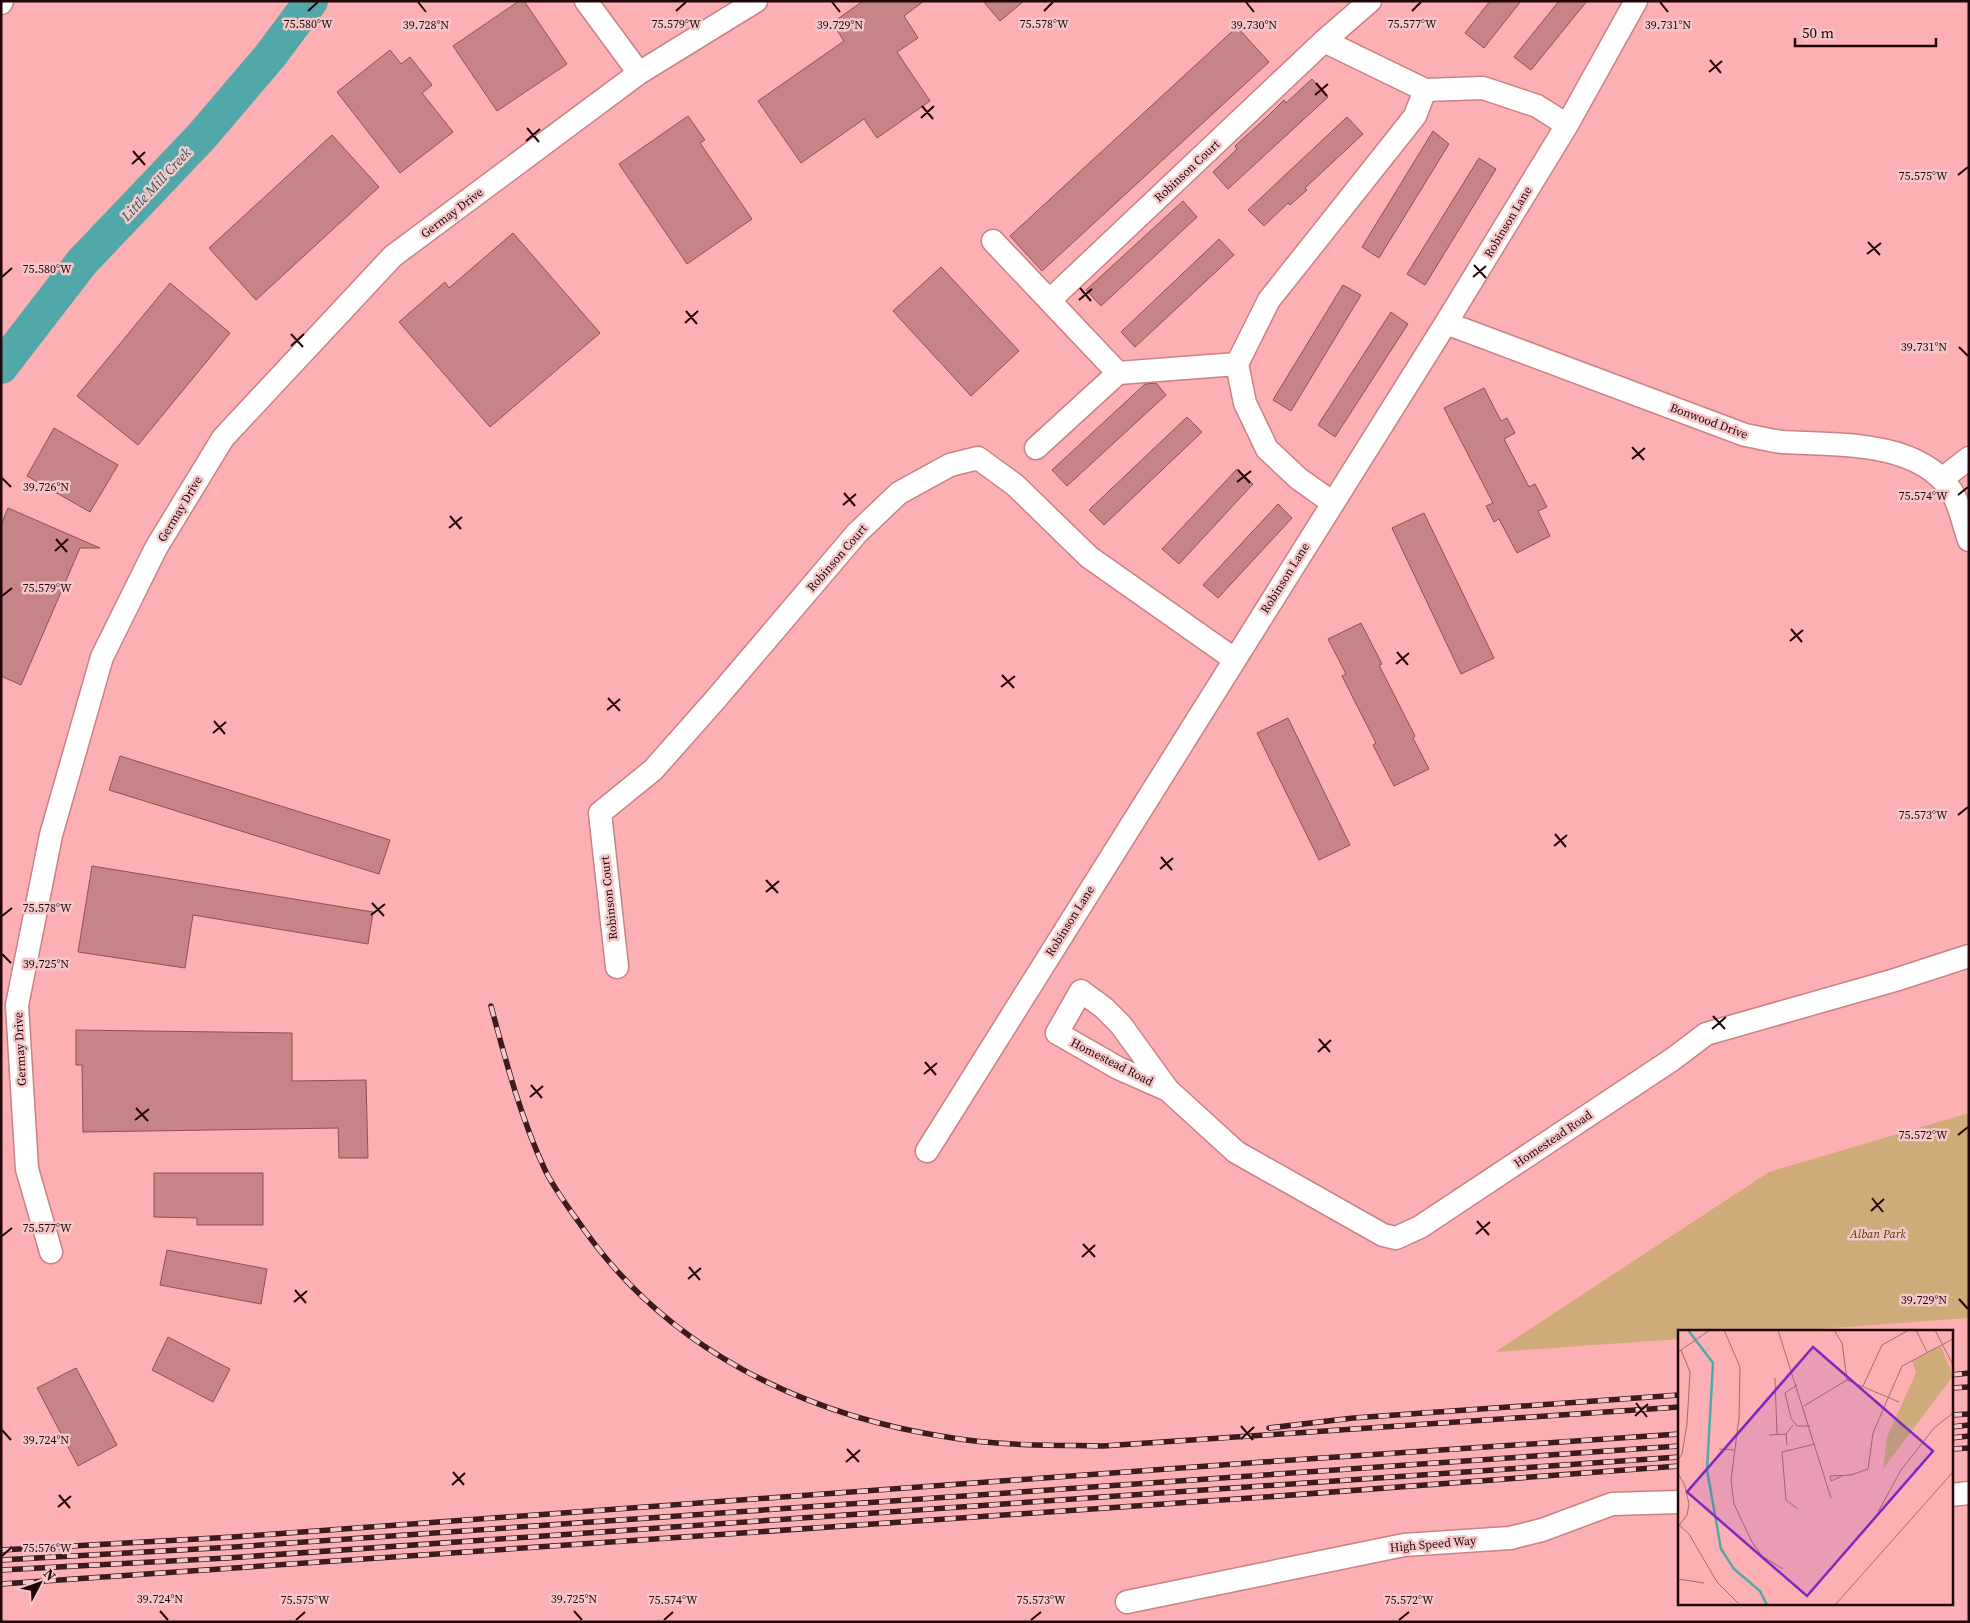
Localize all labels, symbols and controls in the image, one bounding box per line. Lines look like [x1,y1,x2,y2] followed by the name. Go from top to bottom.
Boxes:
[1795,15,1936,47] scale bar
[283,16,333,32] text: 75.580°W
[651,16,701,32] text: 75.579°W
[1019,16,1069,32] text: 75.578°W
[1387,16,1437,32] text: 75.577°W
[403,17,449,33] text: 39.728°N
[817,17,863,33] text: 39.729°N
[1231,17,1277,33] text: 39.730°N
[1645,17,1691,33] text: 39.731°N
[1802,22,1834,43] text: 50 m
[1151,136,1223,206] street label: Robinson Court
[116,143,196,226] water label: Little Mill Creek
[1898,168,1948,184] text: 75.575°W
[1480,183,1536,261] street label: Robinson Lane
[418,184,486,242] street label: Germay Drive
[22,261,72,277] text: 75.580°W
[1901,339,1947,355] text: 39.731°N
[1668,400,1750,442] street label: Bonwood Drive
[154,473,206,545] street label: Germay Drive
[23,479,69,495] text: 39.726°N
[1898,488,1948,504] text: 75.574°W
[803,521,871,595] street label: Robinson Court
[1257,540,1313,616] street label: Robinson Lane
[22,580,72,596] text: 75.579°W
[1898,807,1948,823] text: 75.573°W
[597,855,621,941] street label: Robinson Court
[1042,883,1098,959] street label: Robinson Lane
[22,900,72,916] text: 75.578°W
[23,956,69,972] text: 39.725°N
[10,1012,30,1086] street label: Germay Drive
[1068,1034,1156,1090] street label: Homestead Road
[1511,1107,1595,1171] street label: Homestead Road
[1898,1127,1948,1143] text: 75.572°W
[22,1220,72,1236] text: 75.577°W
[1849,1226,1906,1242] park label: Alban Park
[1901,1292,1947,1308] text: 39.729°N
[1678,1330,1952,1606] inset map
[23,1432,69,1448] text: 39.724°N
[1389,1532,1478,1556] street label: High Speed Way
[22,1540,72,1556] text: 75.576°W
[15,1558,65,1608] north arrow
[39,1564,61,1585] text: N
[137,1591,183,1607] text: 39.724°N
[551,1591,597,1607] text: 39.725°N
[280,1592,330,1608] text: 75.575°W
[648,1592,698,1608] text: 75.574°W
[1016,1592,1066,1608] text: 75.573°W
[1384,1592,1434,1608] text: 75.572°W

